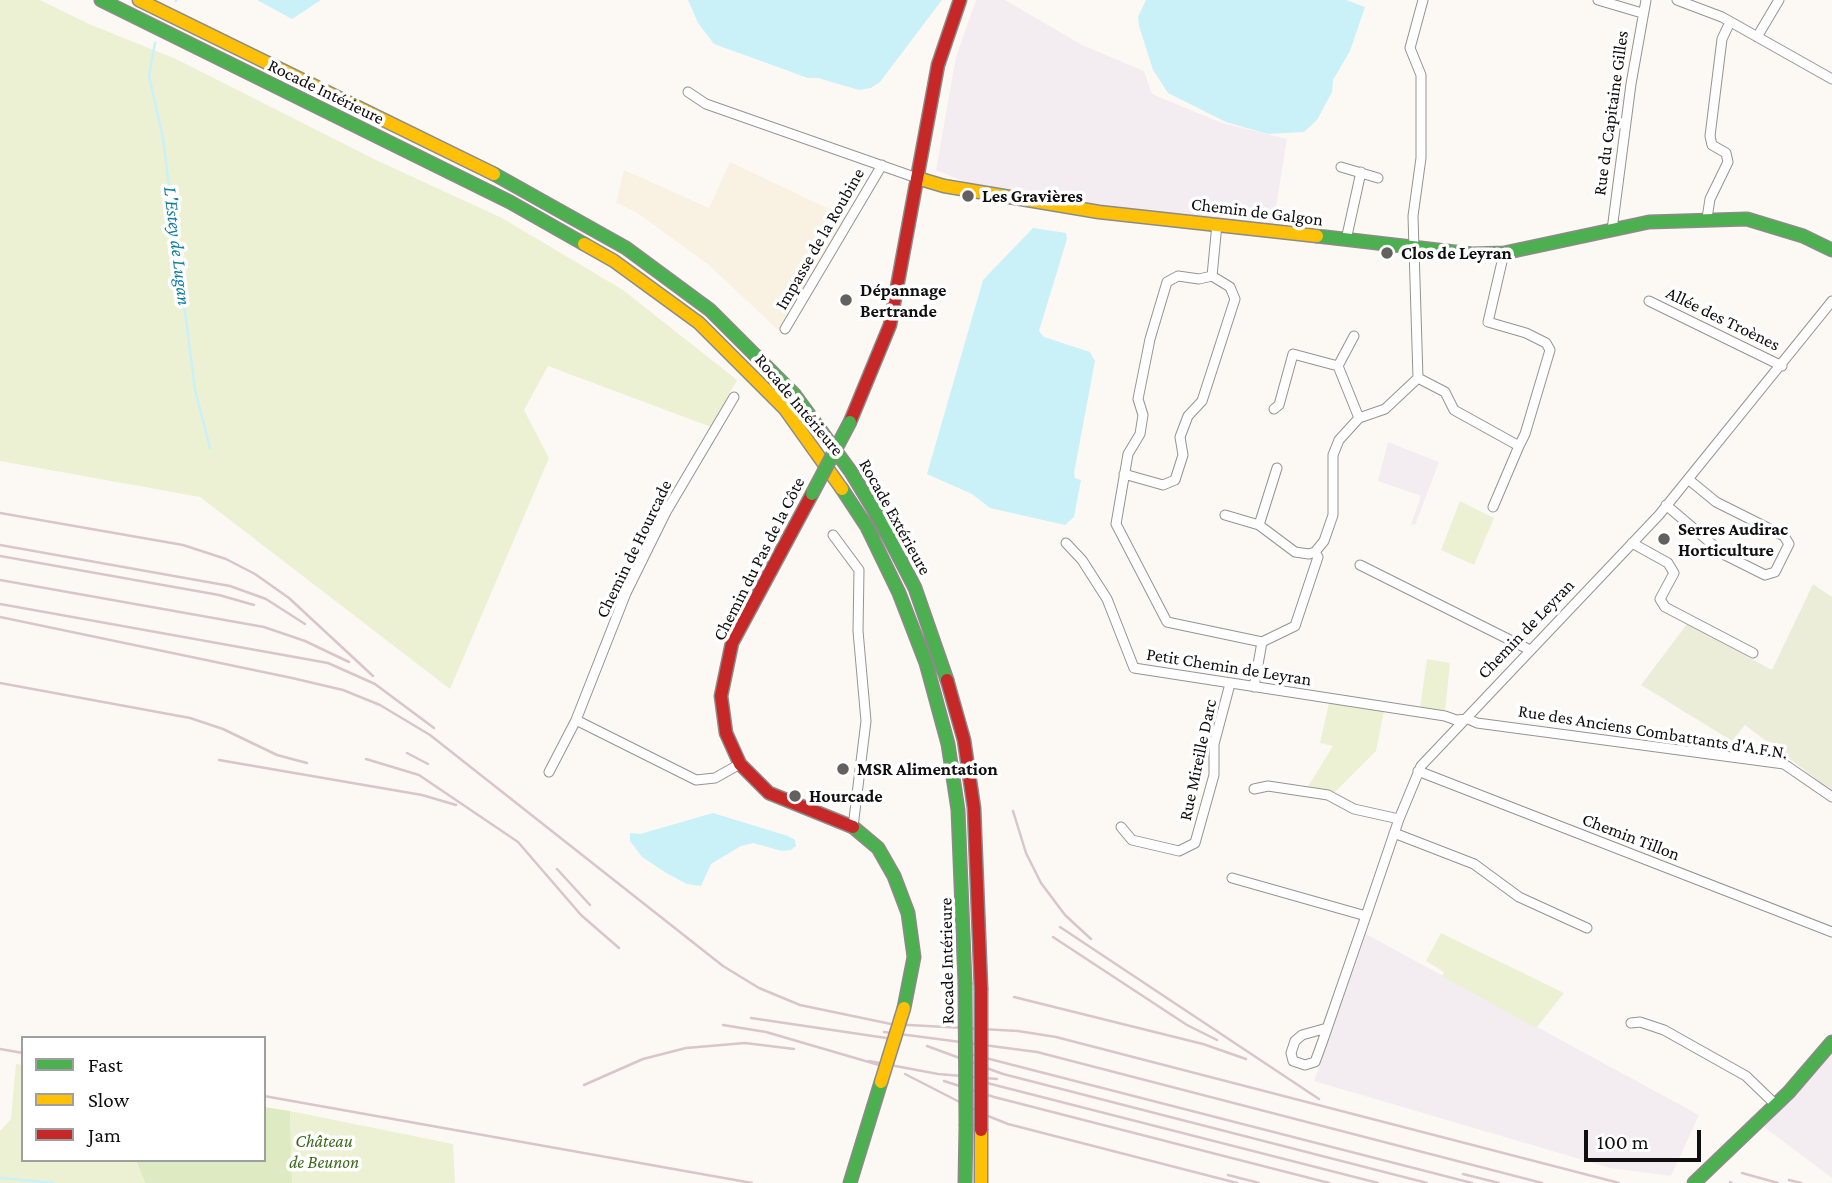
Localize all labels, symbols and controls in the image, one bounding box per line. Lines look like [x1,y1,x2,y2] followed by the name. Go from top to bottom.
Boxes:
[1589,29,1633,197] street label: Rue du Capitaine Gilles
[264,55,388,129] street label: Rocade Intérieure
[771,164,869,314] street label: Impasse de la Roubine
[158,185,196,307] water label: L'Estey de Lugan
[982,185,1083,207] place label: Les Gravières
[960,188,976,204] marker: Les Gravières
[1190,193,1324,231] street label: Chemin de Galgon
[1401,242,1512,264] place label: Clos de Leyran
[1379,245,1395,261] marker: Clos de Leyran
[860,279,946,322] place label: Dépannage Bertrande
[1663,282,1783,356] street label: Allée des Troènes
[838,292,854,308] marker: Dépannage Bertrande
[750,350,848,460] street label: Rocade Intérieure
[854,455,936,579] street label: Rocade Extérieure
[708,474,810,644] street label: Chemin du Pas de la Côte
[591,477,677,621] street label: Chemin de Hourcade
[1678,518,1788,560] place label: Serres Audirac Horticulture
[1656,531,1672,547] marker: Serres Audirac Horticulture
[1473,575,1579,683] street label: Chemin de Leyran
[1145,643,1313,691] street label: Petit Chemin de Leyran
[1175,697,1221,823] street label: Rue Mireille Darc
[1517,700,1789,764] street label: Rue des Anciens Combattants d'A.F.N.
[857,758,998,780] place label: MSR Alimentation
[835,761,851,777] marker: MSR Alimentation
[809,785,883,807] place label: Hourcade
[787,788,803,804] marker: Hourcade
[1579,808,1683,866] street label: Chemin Tillon
[935,898,959,1024] street label: Rocade Intérieure
[21,1036,266,1162] legend
[88,1053,123,1077] text: Fast
[88,1088,129,1112] text: Slow
[1587,1116,1704,1160] scale bar
[88,1123,121,1147] text: Jam
[289,1130,359,1172] park label: Château de Beunon
[1597,1130,1649,1154] text: 100 m

